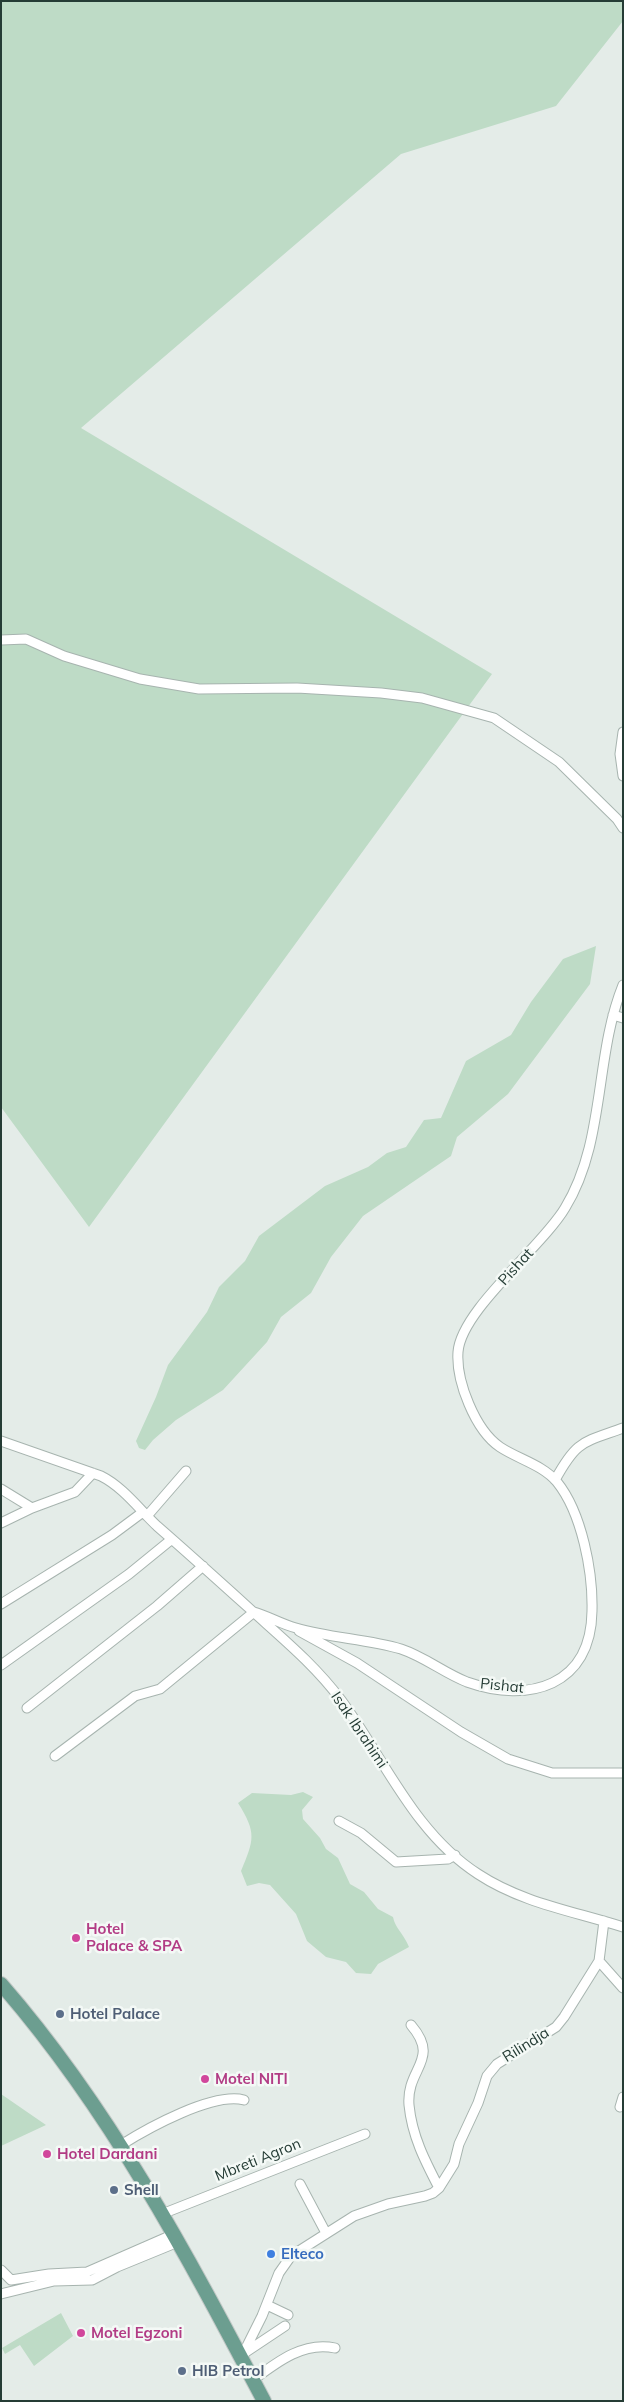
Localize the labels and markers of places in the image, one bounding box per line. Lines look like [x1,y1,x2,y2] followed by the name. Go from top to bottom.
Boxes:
[86,1920,182,1955] place label: Hotel Palace & SPA
[70,1932,82,1944] marker: Hotel Palace & SPA
[70,2005,160,2023] place label: Hotel Palace
[54,2008,66,2020] marker: Hotel Palace
[215,2070,288,2088] place label: Motel NITI
[199,2073,211,2085] marker: Motel NITI
[57,2145,157,2163] place label: Hotel Dardani
[41,2148,53,2160] marker: Hotel Dardani
[124,2181,159,2199] place label: Shell
[108,2184,120,2196] marker: Shell
[281,2245,324,2263] place label: Elteco
[265,2248,277,2260] marker: Elteco
[91,2324,182,2342] place label: Motel Egzoni
[75,2327,87,2339] marker: Motel Egzoni
[192,2362,264,2380] place label: HIB Petrol
[176,2365,188,2377] marker: HIB Petrol

